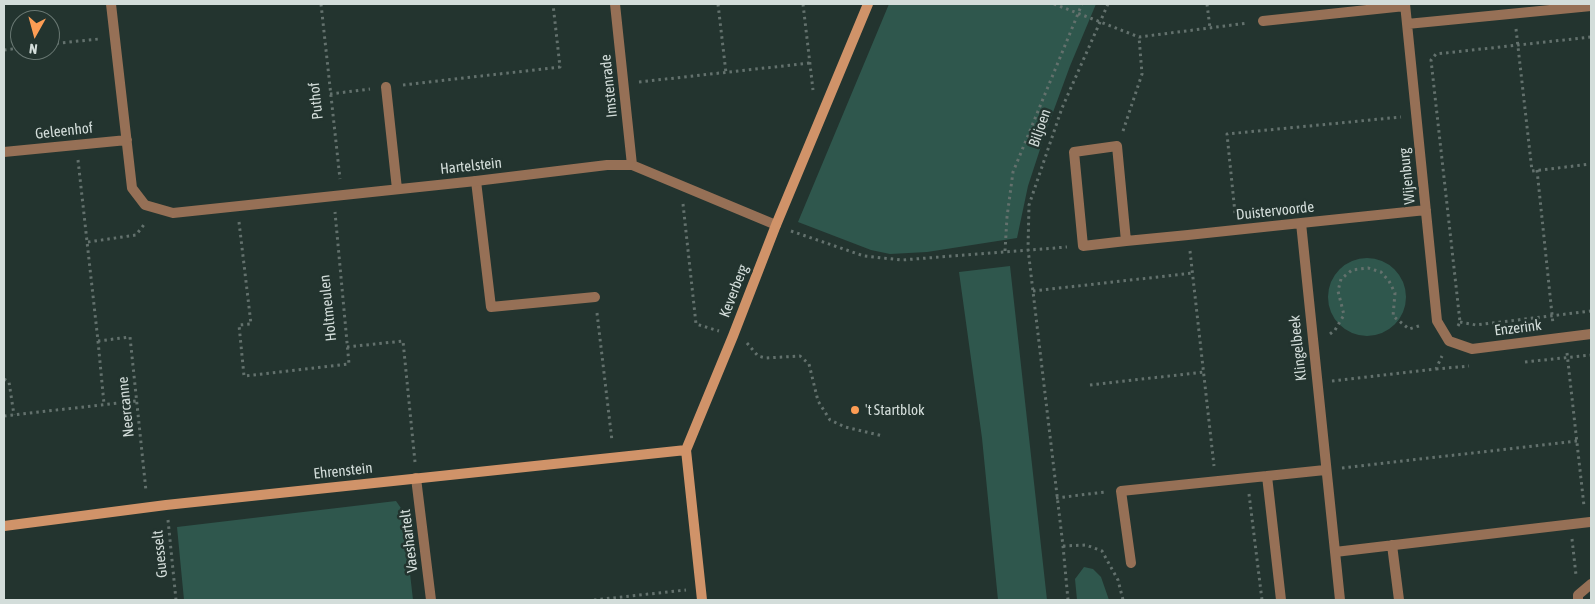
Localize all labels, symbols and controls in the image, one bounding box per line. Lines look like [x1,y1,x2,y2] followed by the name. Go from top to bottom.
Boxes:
[10,10,60,60] north arrow
[28,40,38,57] text: N
[597,54,621,118] street label: Imstenrade
[305,81,327,121] street label: Puthof
[1025,107,1055,149] street label: Biljoen
[34,119,94,143] street label: Geleenhof
[1395,147,1419,205] street label: Wijenburg
[439,154,503,178] street label: Hartelstein
[1235,198,1315,224] street label: Duistervoorde
[716,262,752,320] street label: Keverberg
[316,274,340,342] street label: Holtmeulen
[1286,314,1310,382] street label: Klingelbeek
[1493,316,1543,340] street label: Enzerink
[114,376,138,438] street label: Neercanne
[865,401,925,419] place label: 't Startblok
[849,404,861,416] marker: 't Startblok
[313,459,373,483] street label: Ehrenstein
[396,508,422,574] street label: Vaeshartelt
[149,529,171,579] street label: Guesselt

